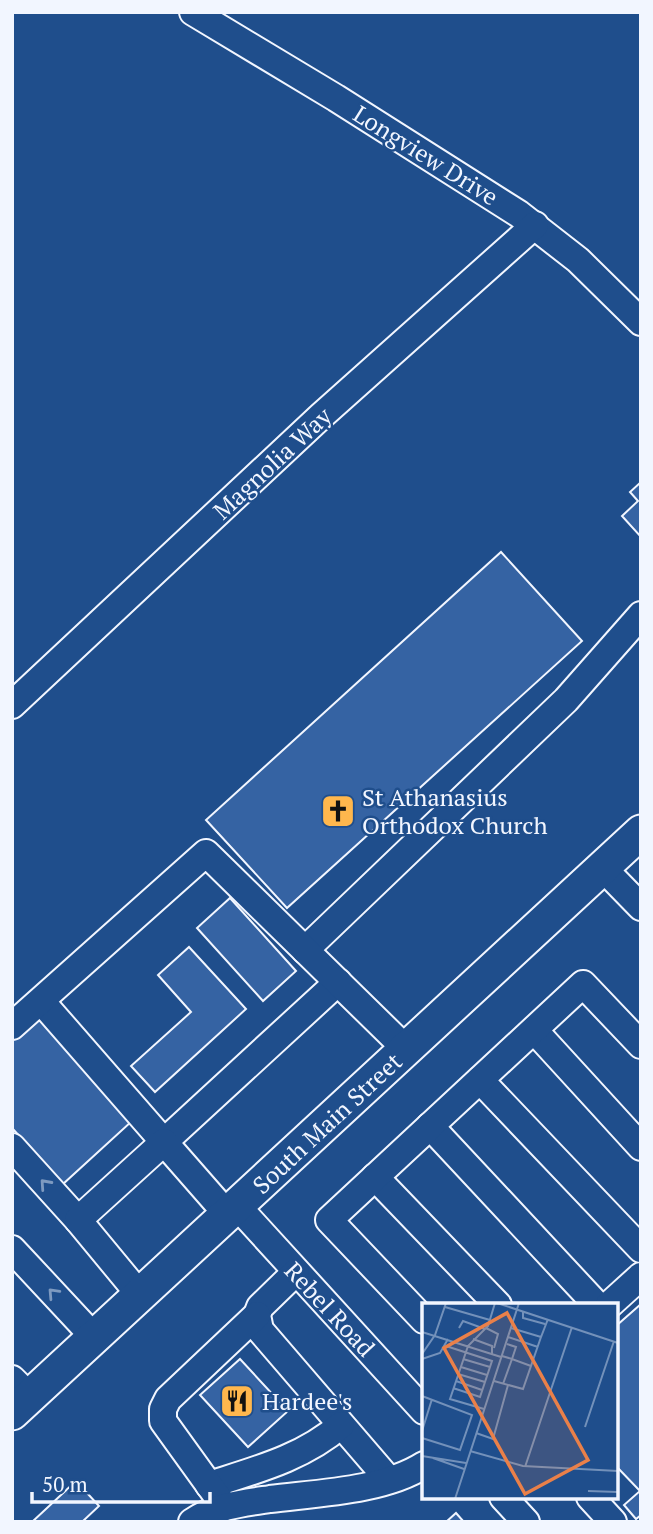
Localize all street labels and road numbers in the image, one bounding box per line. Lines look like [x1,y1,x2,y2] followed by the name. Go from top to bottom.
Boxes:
[347,98,505,212] street label: Longview Drive
[206,399,339,526] street label: Magnolia Way
[246,1045,409,1201] street label: South Main Street
[278,1255,382,1363] street label: Rebel Road

